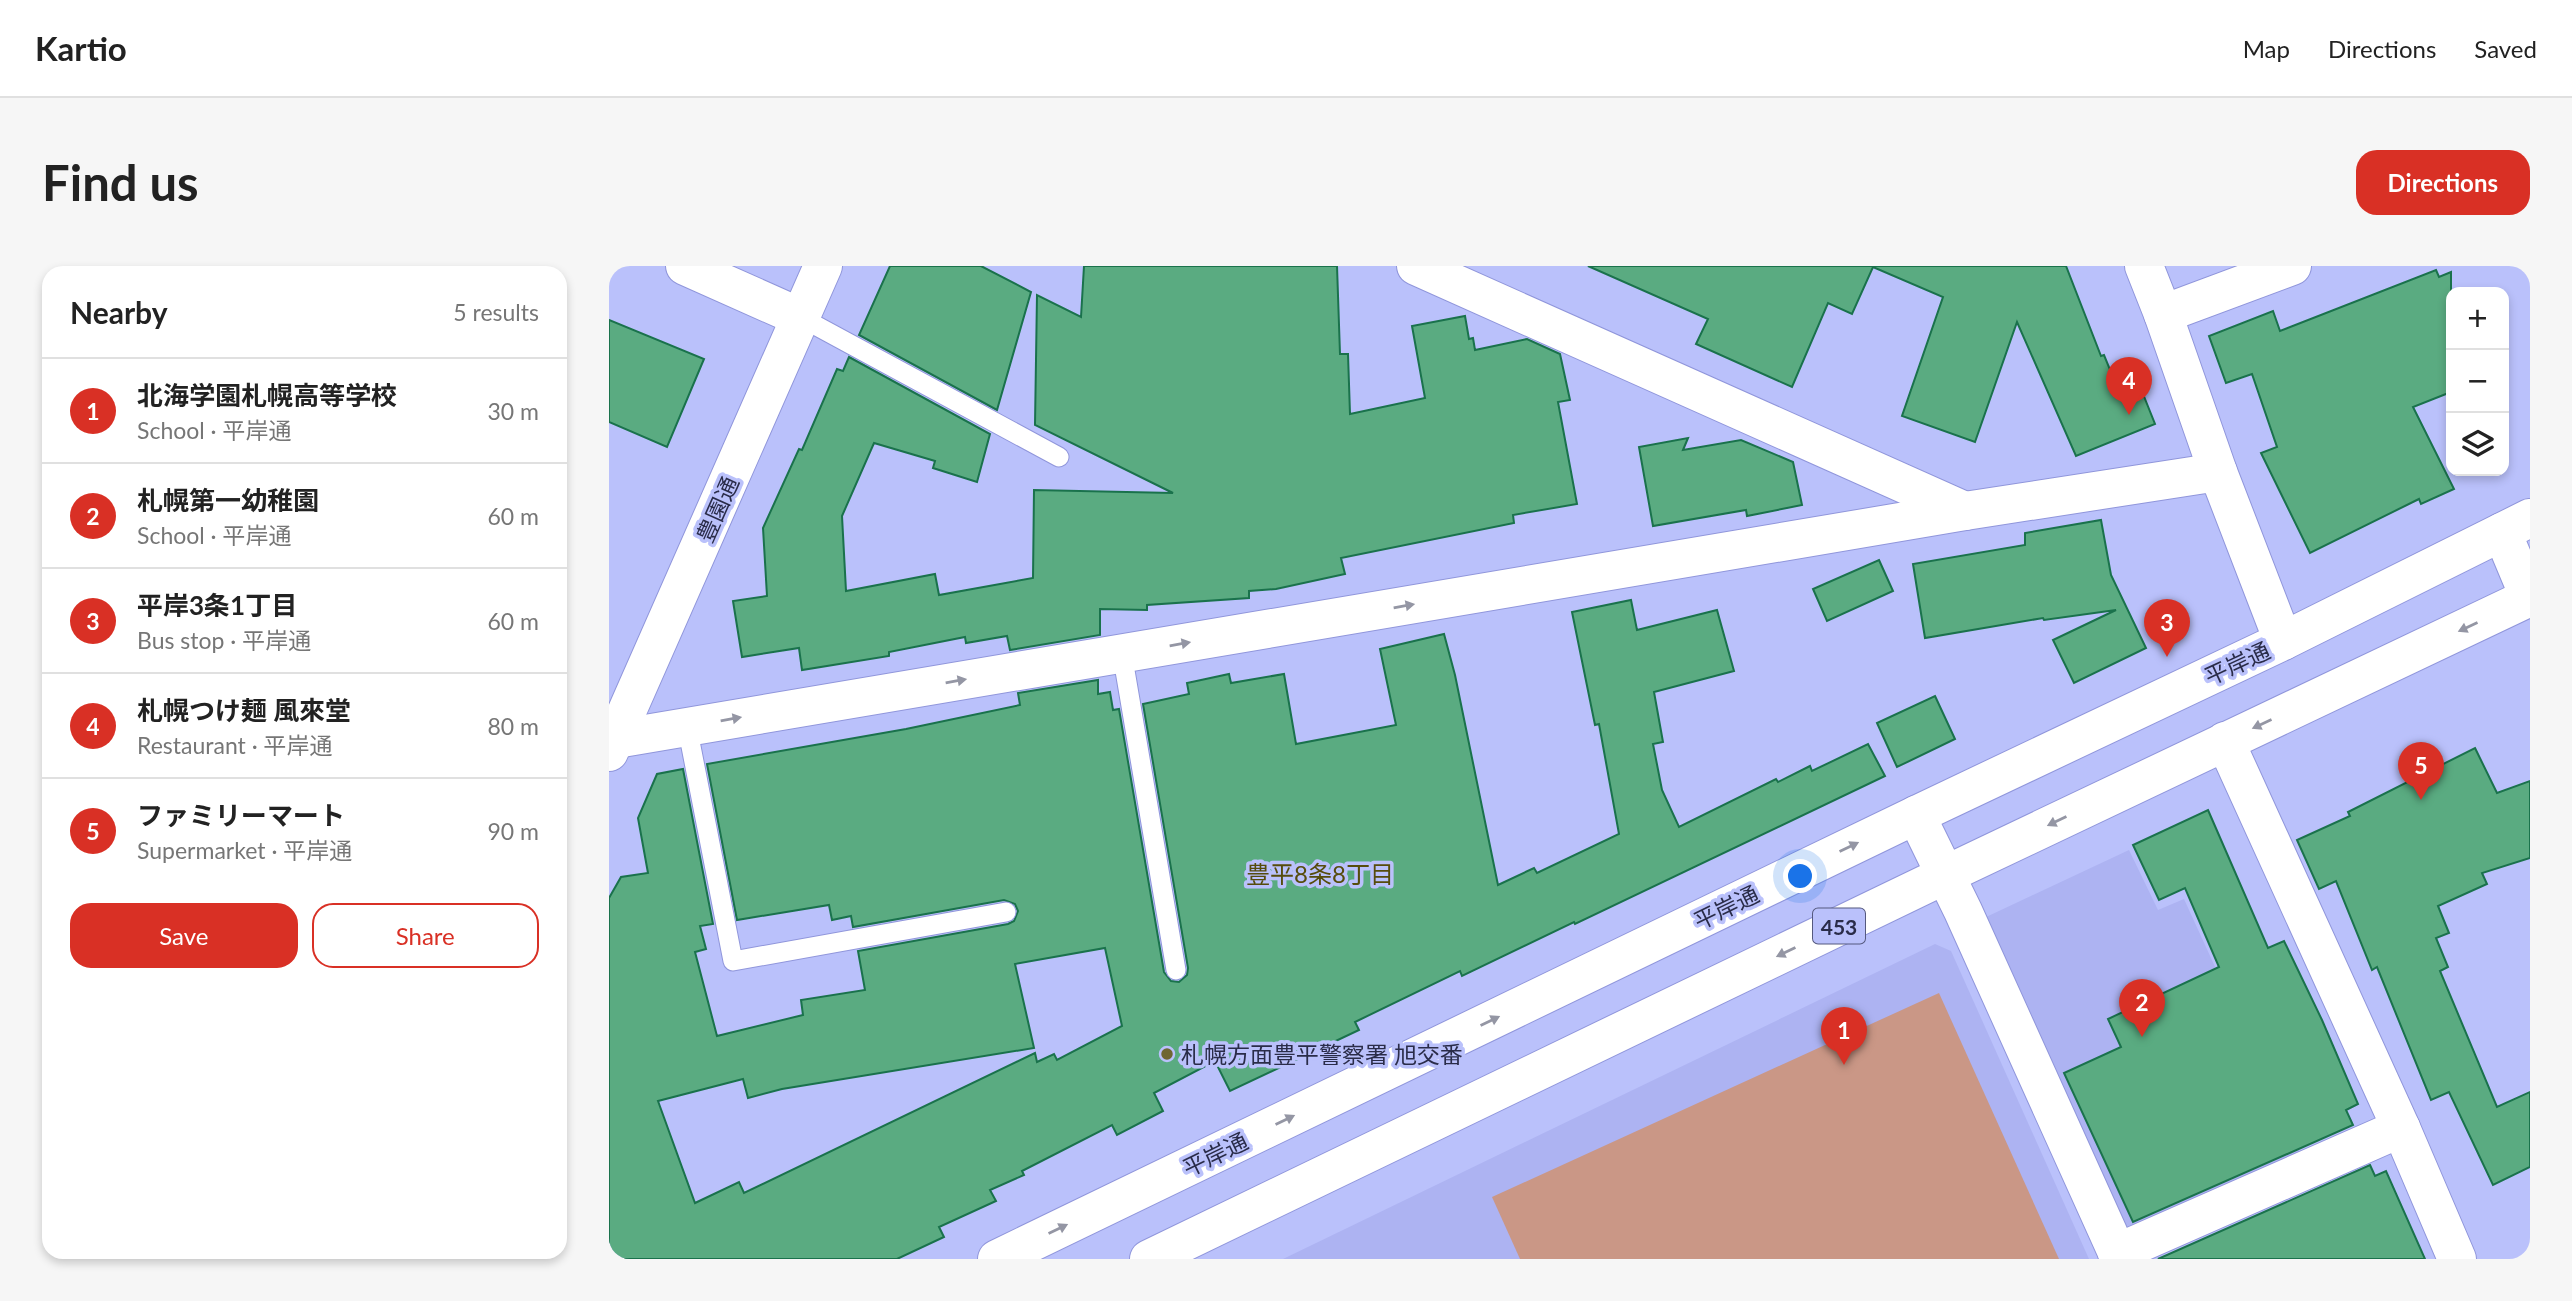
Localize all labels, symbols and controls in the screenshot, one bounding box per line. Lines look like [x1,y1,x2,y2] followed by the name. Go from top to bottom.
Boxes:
[35,28,127,68] text: Kartio
[2243,34,2290,63] text: Map
[2328,34,2436,63] text: Directions
[2474,34,2537,63] text: Saved
[2356,150,2530,215] button: Directions
[42,153,199,211] text: Find us
[2446,287,2509,476] map controls
[2446,287,2509,350] button: +
[70,294,168,330] text: Nearby
[453,298,539,326] text: 5 results
[2446,350,2509,413] button: −
[2106,357,2152,415] pin: 4
[137,379,397,411] text: 北海学園札幌高等学校
[86,397,100,425] text: 1
[488,397,539,425] text: 30 m
[2446,413,2509,476] button: layers
[137,416,292,444] text: School · 平岸通
[690,472,744,546] street label: 豊園通
[137,484,319,516] text: 札幌第一幼稚園
[86,502,100,530] text: 2
[488,502,539,530] text: 60 m
[137,521,292,549] text: School · 平岸通
[137,589,297,621] text: 平岸3条1丁目
[2144,599,2190,657] pin: 3
[1393,600,1415,611] one-way arrow
[86,607,100,635] text: 3
[488,607,539,635] text: 60 m
[2458,621,2478,632] one-way arrow
[137,626,311,654] text: Bus stop · 平岸通
[2200,636,2274,690] street label: 平岸通
[1169,638,1191,649] one-way arrow
[945,675,967,686] one-way arrow
[137,694,351,726] text: 札幌つけ麺 風來堂
[86,712,100,740] text: 4
[488,712,539,740] text: 80 m
[720,713,742,724] one-way arrow
[2252,718,2273,729] one-way arrow
[137,731,333,759] text: Restaurant · 平岸通
[2398,742,2444,800] pin: 5
[137,799,345,831] text: ファミリーマート
[2047,816,2067,827] one-way arrow
[86,817,100,845] text: 5
[488,817,539,845] text: 90 m
[137,836,352,864] text: Supermarket · 平岸通
[1839,842,1859,853] one-way arrow
[1246,859,1394,888] district label: 豊平8条8丁目
[1783,859,1817,893] your location
[1689,879,1763,935] street label: 平岸通
[70,903,298,968] button: Save
[312,903,539,968] button: Share
[1813,908,1865,944] road number: 453
[1776,946,1796,957] one-way arrow
[2119,979,2165,1037] pin: 2
[1821,1007,1867,1065] pin: 1
[1480,1015,1500,1026] one-way arrow
[1181,1040,1463,1068] place label: 札幌方面豊平警察署 旭交番
[1159,1046,1175,1062] marker: 札幌方面豊平警察署 旭交番
[1275,1114,1295,1125] one-way arrow
[1178,1126,1252,1182] street label: 平岸通
[1048,1224,1068,1235] one-way arrow

